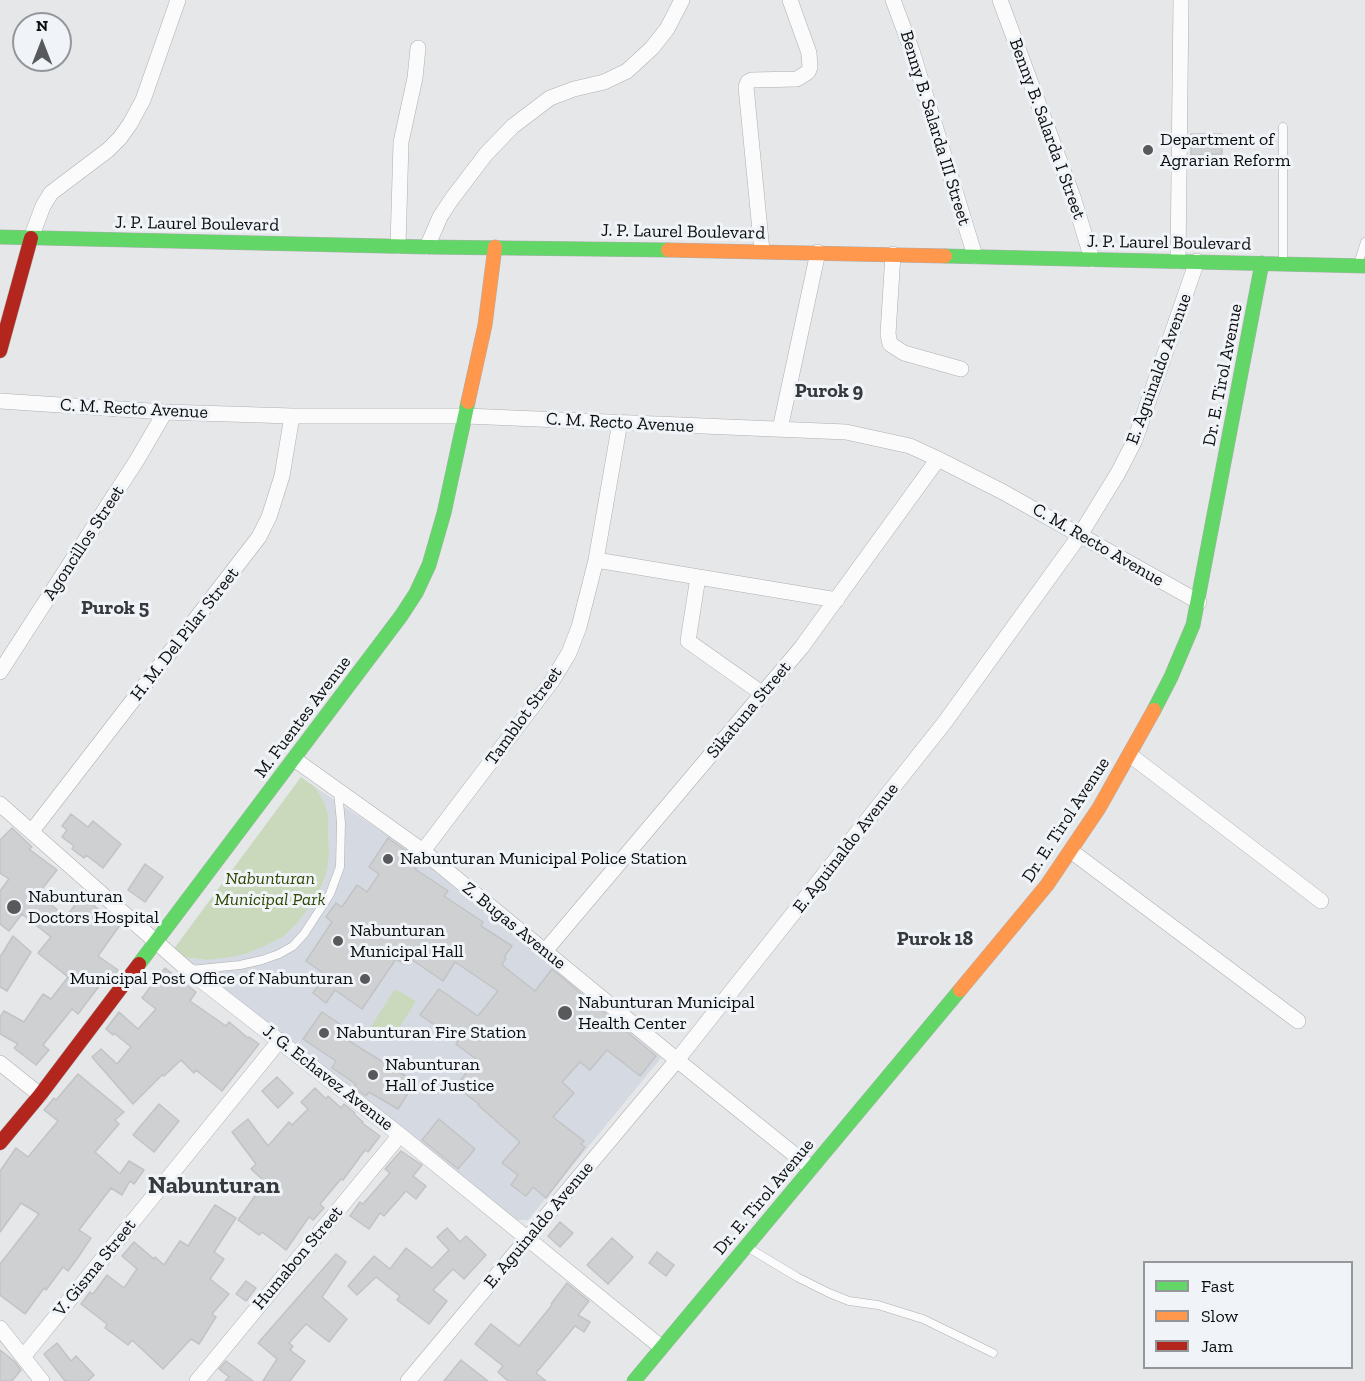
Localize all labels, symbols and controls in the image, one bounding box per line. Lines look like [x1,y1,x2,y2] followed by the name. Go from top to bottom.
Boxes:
[12,12,72,72] north arrow
[36,16,48,35] text: N
[895,28,975,228] street label: Benny B. Salarda III Street
[1004,36,1090,222] street label: Benny B. Salarda I Street
[1160,129,1291,172] place label: Department of Agrarian Reform
[1141,143,1155,157] marker: Department of Agrarian Reform
[115,212,279,236] street label: J. P. Laurel Boulevard
[601,220,765,244] street label: J. P. Laurel Boulevard
[1087,231,1251,255] street label: J. P. Laurel Boulevard
[1122,291,1196,447] street label: E. Aguinaldo Avenue
[1199,302,1247,448] street label: Dr. E. Tirol Avenue
[795,379,863,403] district label: Purok 9
[60,394,208,424] street label: C. M. Recto Avenue
[546,408,694,438] street label: C. M. Recto Avenue
[39,482,129,604] street label: Agoncillos Street
[1029,499,1167,591] street label: C. M. Recto Avenue
[126,563,244,705] street label: H. M. Del Pilar Street
[81,596,149,620] district label: Purok 5
[250,652,356,782] street label: M. Fuentes Avenue
[702,657,796,763] street label: Sikatuna Street
[481,662,567,770] street label: Tamblot Street
[1017,753,1115,887] street label: Dr. E. Tirol Avenue
[789,779,903,917] street label: E. Aguinaldo Avenue
[400,848,687,870] place label: Nabunturan Municipal Police Station
[381,852,395,866] marker: Nabunturan Municipal Police Station
[215,868,325,910] park label: Nabunturan Municipal Park
[458,878,570,974] street label: Z. Bugas Avenue
[28,886,159,928] place label: Nabunturan Doctors Hospital
[5,898,23,916] marker: Nabunturan Doctors Hospital
[350,920,463,962] place label: Nabunturan Municipal Hall
[897,927,973,951] district label: Purok 18
[331,934,345,948] marker: Nabunturan Municipal Hall
[70,968,353,990] place label: Municipal Post Office of Nabunturan
[358,972,372,986] marker: Municipal Post Office of Nabunturan
[578,992,755,1034] place label: Nabunturan Municipal Health Center
[556,1004,574,1022] marker: Nabunturan Municipal Health Center
[258,1020,398,1136] street label: J. G. Echavez Avenue
[336,1022,526,1044] place label: Nabunturan Fire Station
[317,1026,331,1040] marker: Nabunturan Fire Station
[385,1054,494,1096] place label: Nabunturan Hall of Justice
[366,1068,380,1082] marker: Nabunturan Hall of Justice
[709,1135,819,1259] street label: Dr. E. Tirol Avenue
[480,1157,598,1293] street label: E. Aguinaldo Avenue
[148,1172,280,1200] district label: Nabunturan
[249,1202,347,1314] street label: Humabon Street
[49,1215,141,1321] street label: V. Gisma Street
[1143,1261,1353,1369] legend
[1201,1275,1234,1297] text: Fast
[1201,1305,1238,1327] text: Slow
[1201,1335,1233,1357] text: Jam

